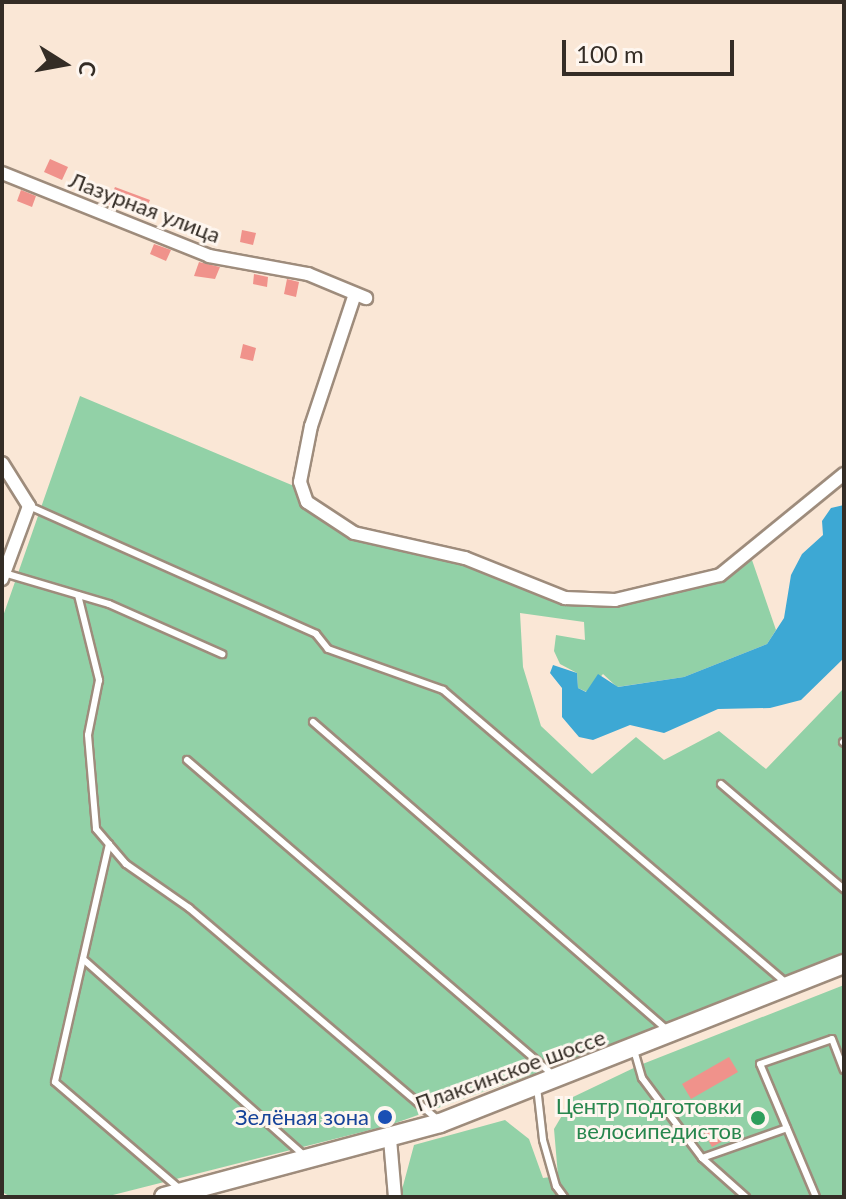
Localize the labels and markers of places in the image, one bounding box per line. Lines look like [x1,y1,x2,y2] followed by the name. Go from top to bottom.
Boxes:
[556,1092,742,1144] place label: Центр подготовки велосипедистов
[235,1104,369,1130] place label: Зелёная зона
[376,1108,394,1126] marker: Зелёная зона
[749,1109,767,1127] marker: Центр подготовки велосипедистов

